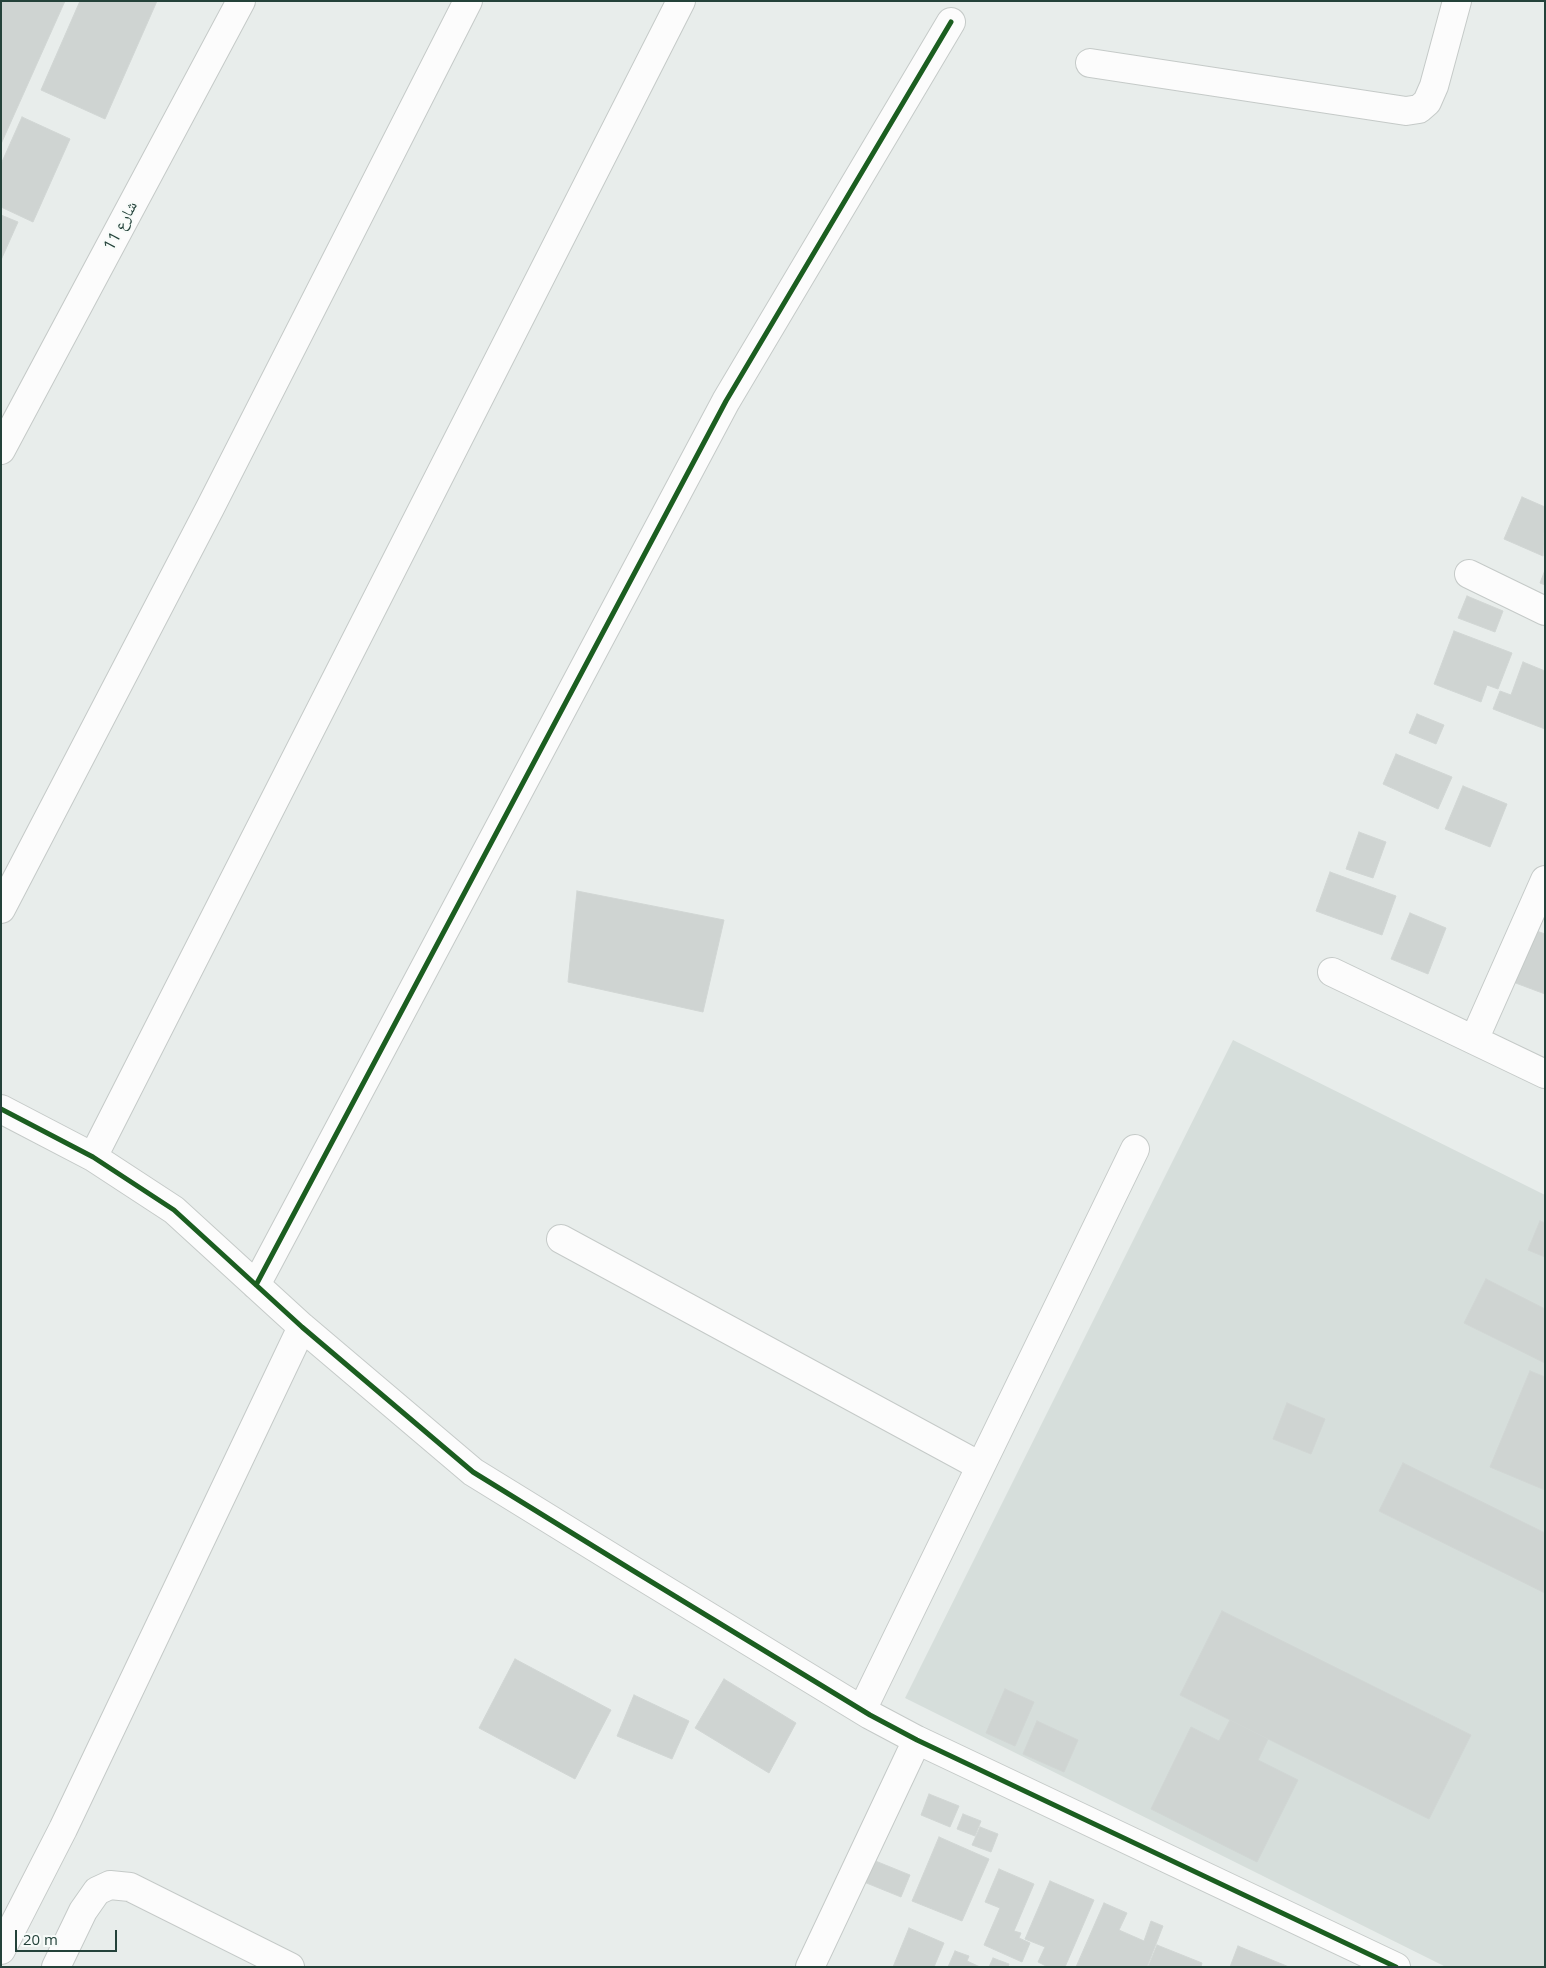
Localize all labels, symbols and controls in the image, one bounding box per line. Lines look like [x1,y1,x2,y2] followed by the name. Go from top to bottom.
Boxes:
[100,198,142,254] street label: شارع 11
[18,1920,120,1952] scale bar
[23,1929,58,1949] text: 20 m

